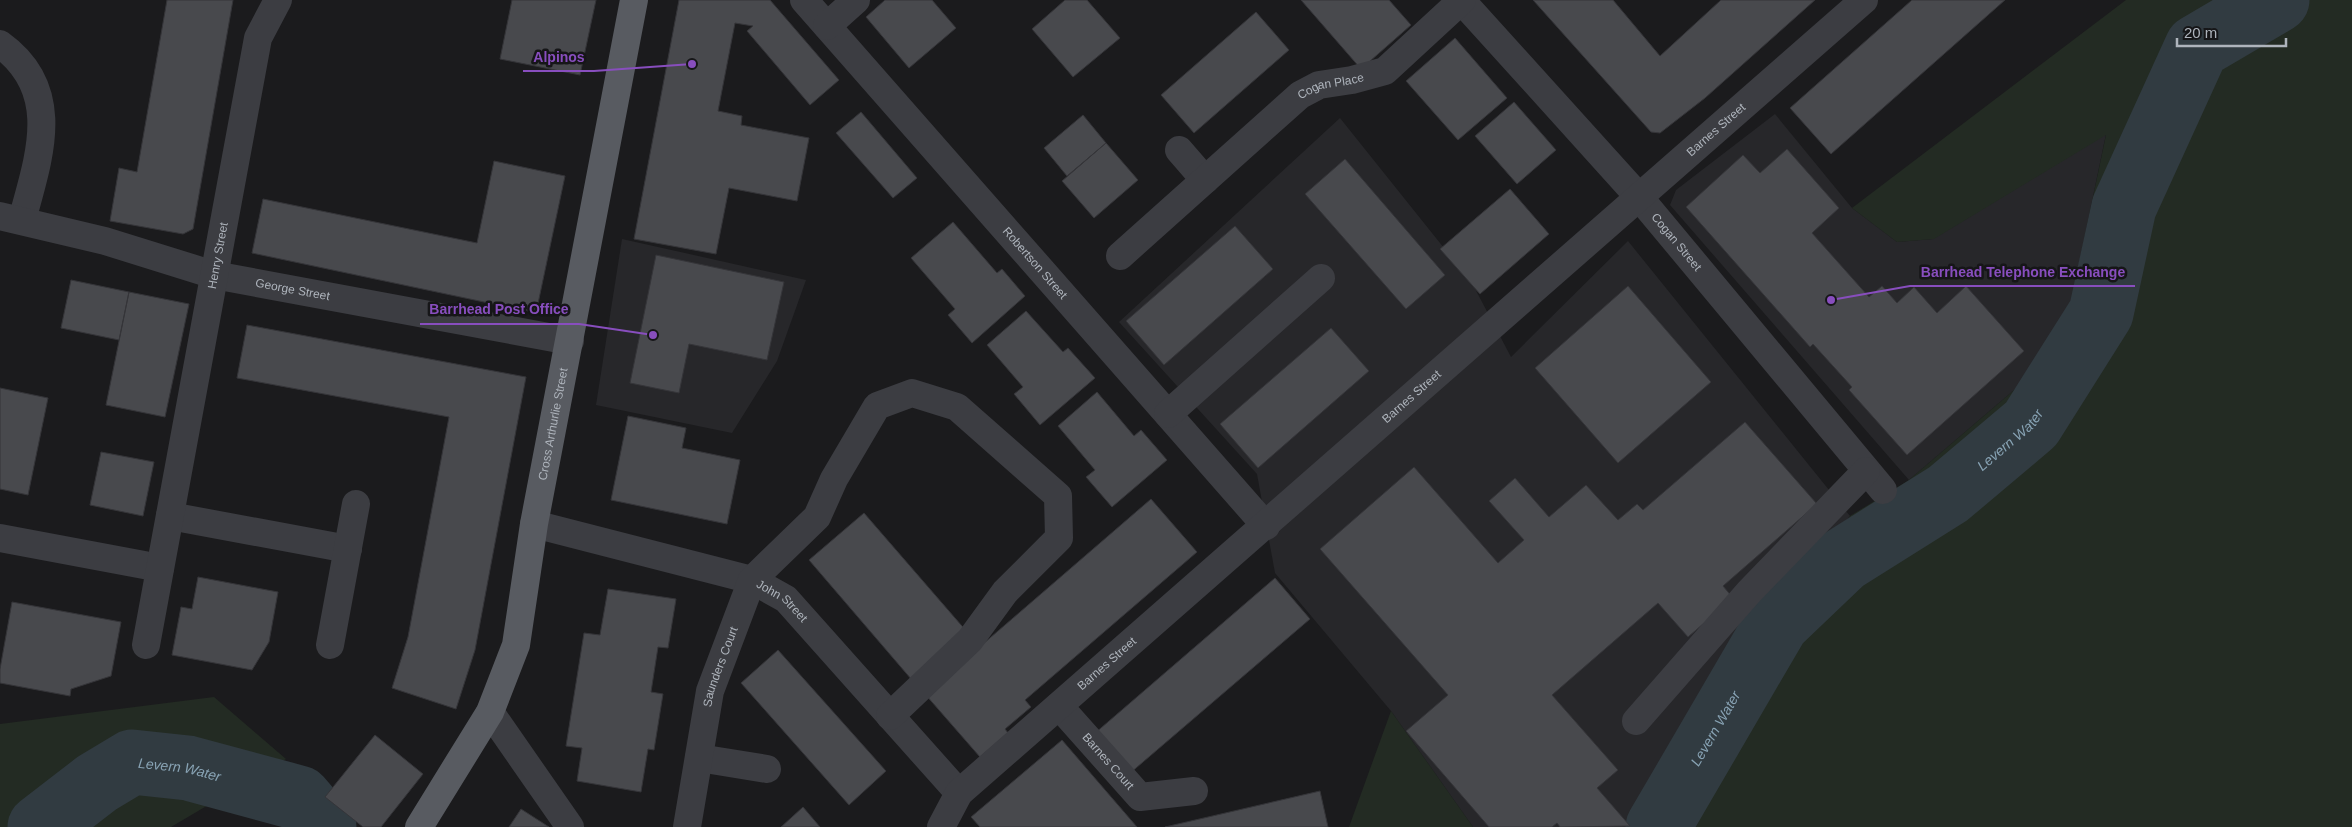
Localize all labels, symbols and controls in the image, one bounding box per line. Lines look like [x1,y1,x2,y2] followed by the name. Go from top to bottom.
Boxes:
[2177,15,2286,47] scale bar
[2184,24,2217,41] text: 20 m
[523,42,594,71] callout: Alpinos
[533,49,585,65] text: Alpinos
[1295,70,1366,102] street label: Cogan Place
[1684,100,1749,159] street label: Barnes Street
[1648,210,1705,274] street label: Cogan Street
[205,220,231,290] street label: Henry Street
[1000,224,1071,302] street label: Robertson Street
[1910,257,2135,286] callout: Barrhead Telephone Exchange
[1921,264,2125,280] text: Barrhead Telephone Exchange
[254,276,332,303] street label: George Street
[420,295,579,324] callout: Barrhead Post Office
[429,301,569,317] text: Barrhead Post Office
[535,366,571,482] street label: Cross Arthurlie Street
[1379,367,1444,426] street label: Barnes Street
[1974,405,2047,474] water label: Levern Water
[754,577,811,626] street label: John Street
[700,624,741,708] street label: Saunders Court
[1075,634,1140,693] street label: Barnes Street
[1687,687,1744,769] water label: Levern Water
[1079,730,1137,793] street label: Barnes Court
[137,755,224,785] water label: Levern Water

